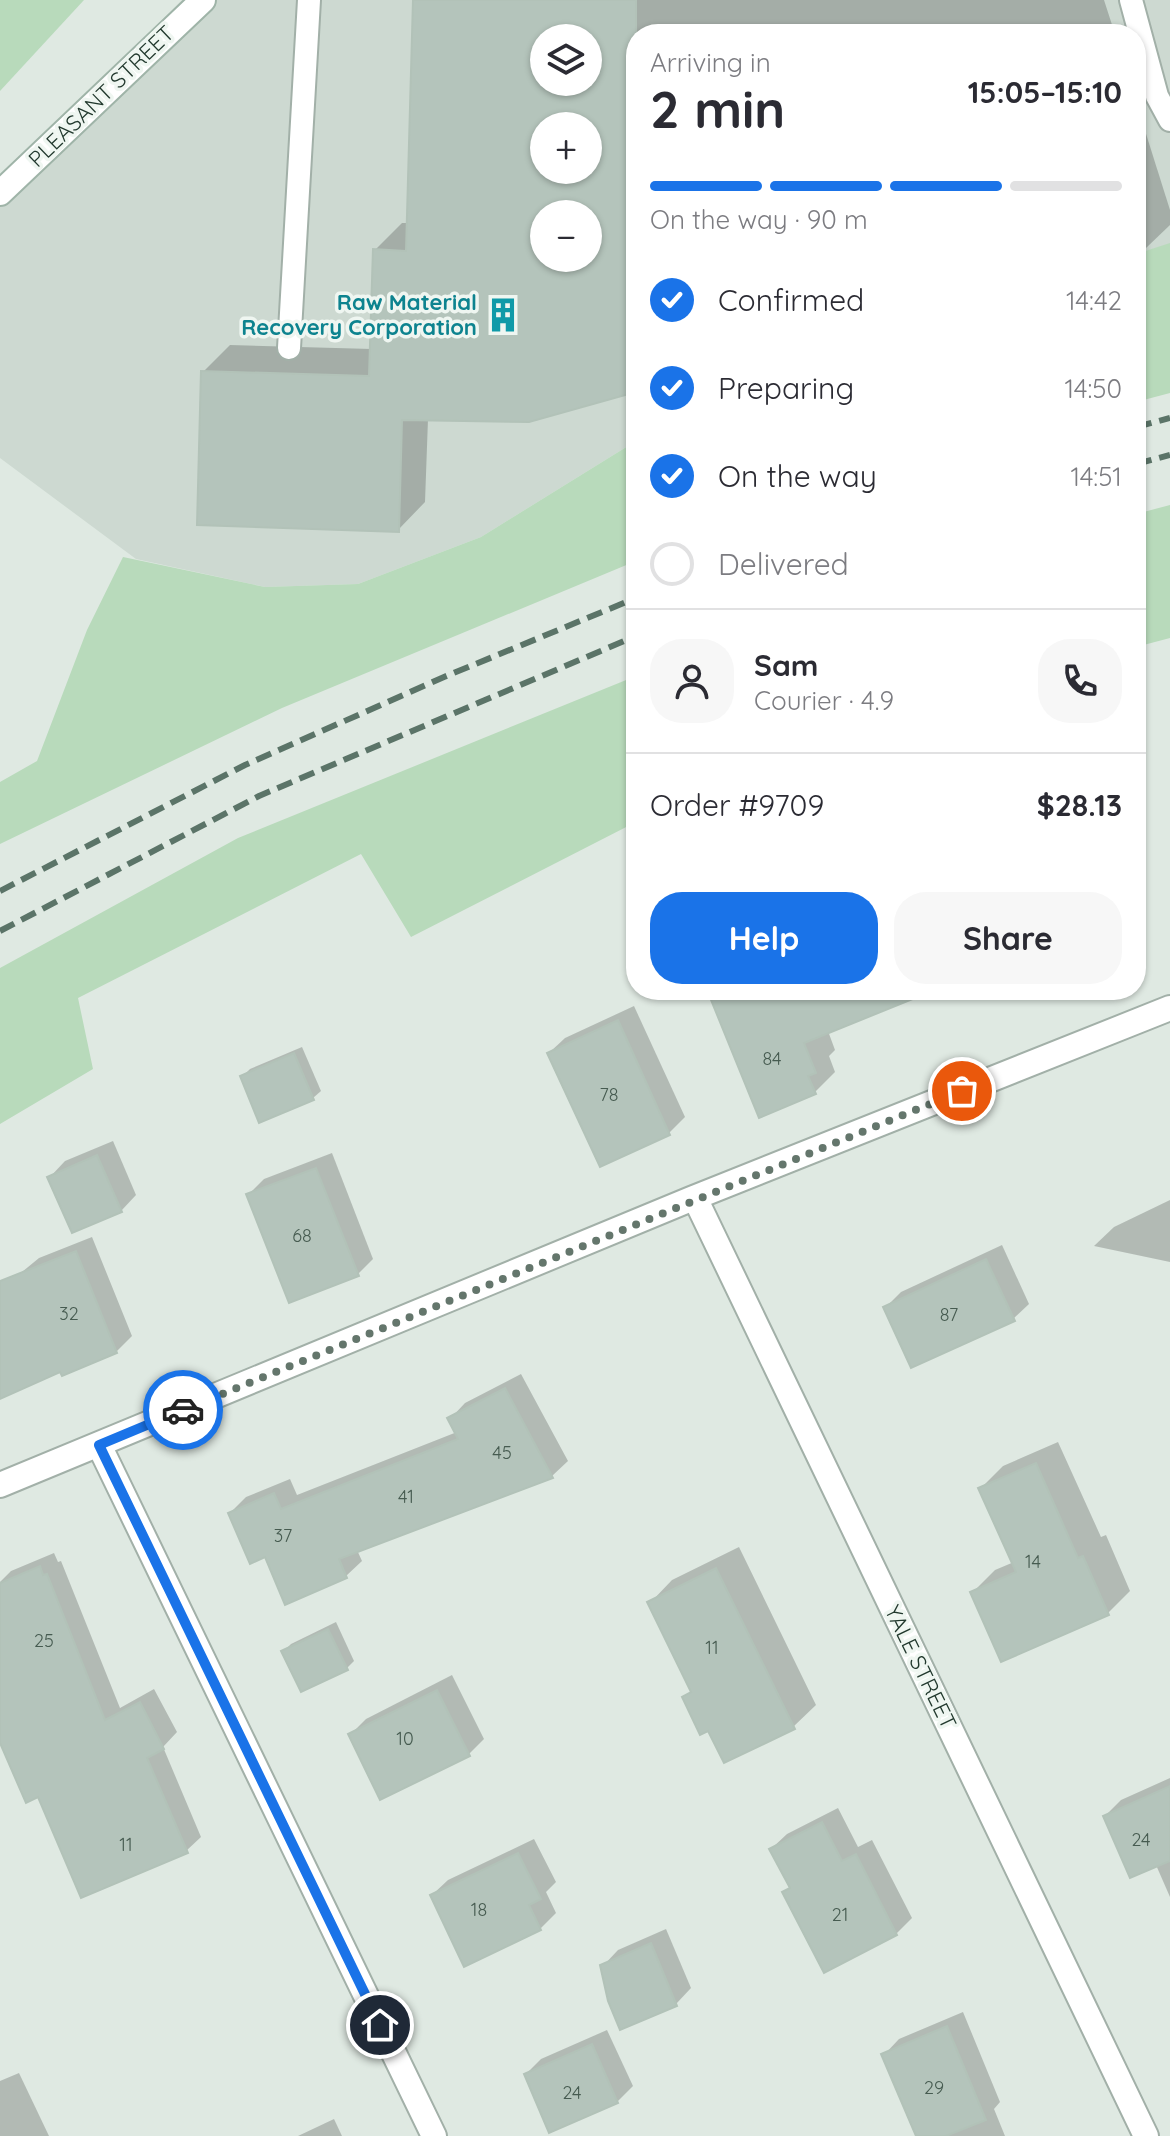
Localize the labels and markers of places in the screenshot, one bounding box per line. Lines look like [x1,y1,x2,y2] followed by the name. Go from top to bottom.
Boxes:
[241,288,477,341] place label: Raw Material Recovery Corporation
[484,296,522,334] building icon: Raw Material Recovery Corporation
[928,1057,996,1125] pin
[346,1991,414,2059] pin

